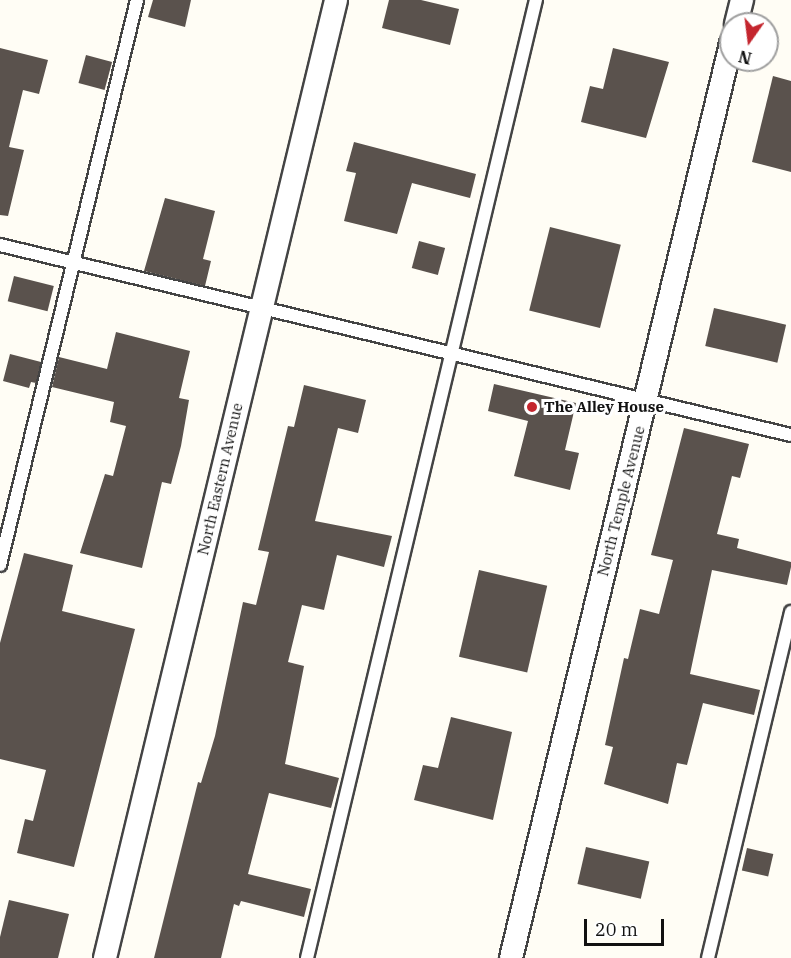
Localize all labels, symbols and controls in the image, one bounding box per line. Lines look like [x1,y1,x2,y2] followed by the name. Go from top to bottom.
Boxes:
[719,12,779,72] north arrow
[737,46,754,69] text: N
[544,398,664,416] place label: The Alley House
[525,400,539,414] marker: The Alley House
[194,401,246,557] street label: North Eastern Avenue
[594,424,648,578] street label: North Temple Avenue
[587,907,666,945] scale bar
[595,918,638,941] text: 20 m

